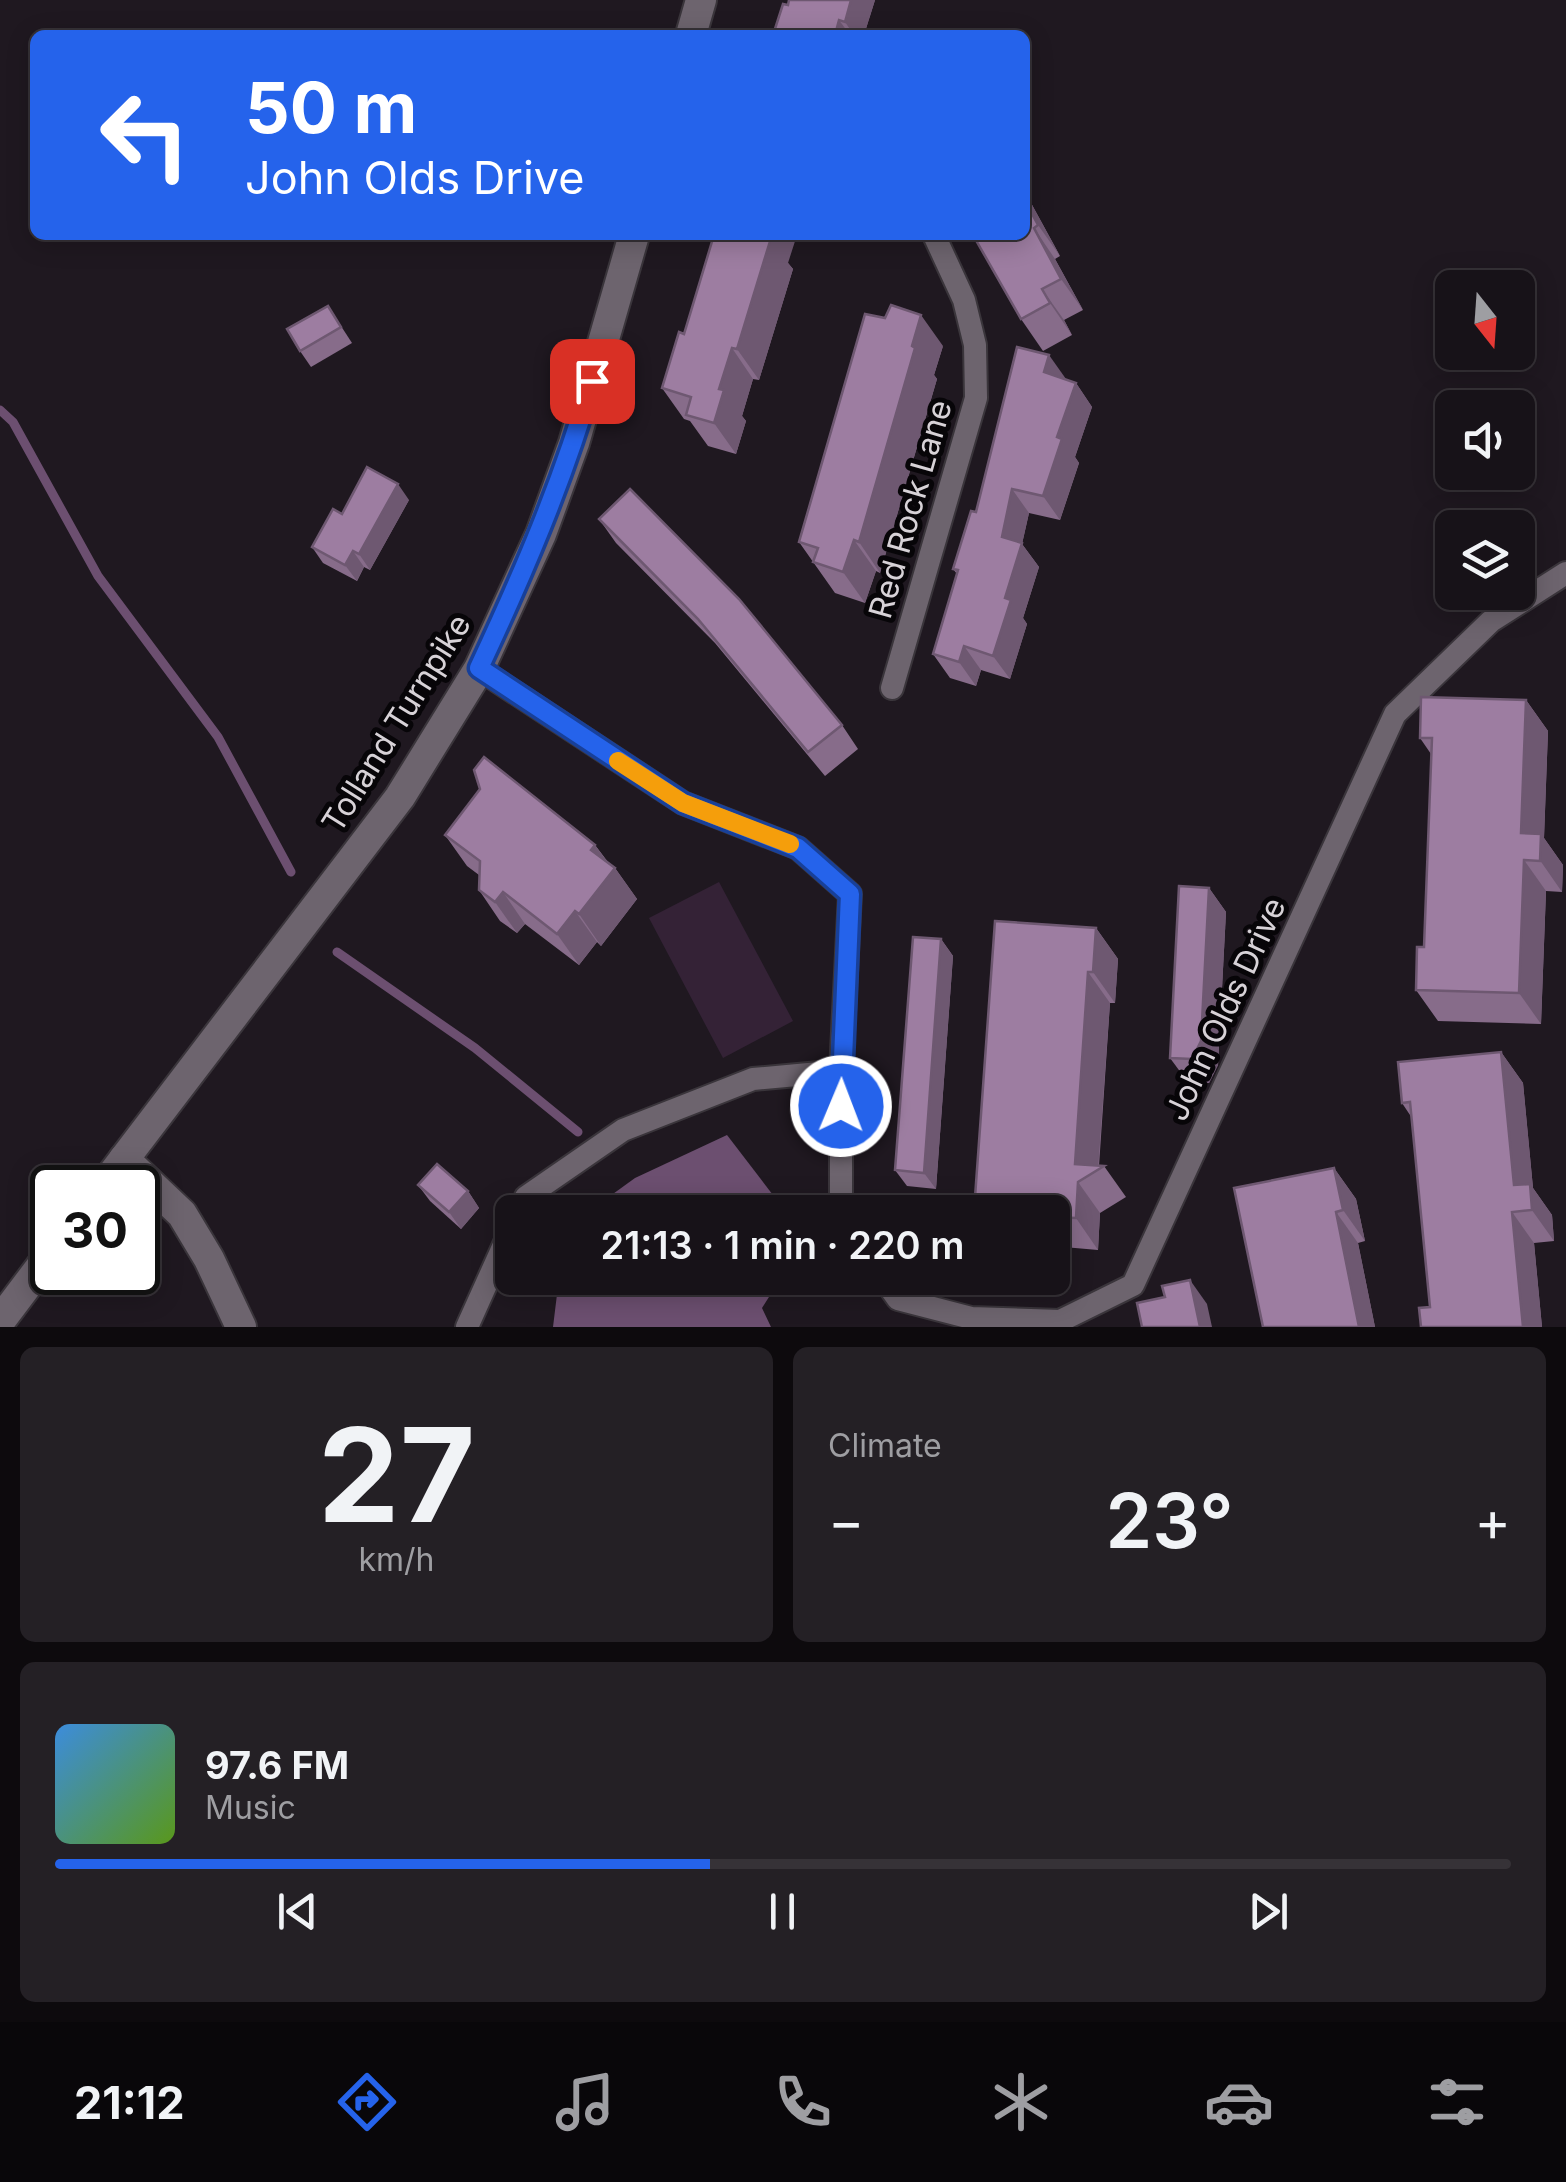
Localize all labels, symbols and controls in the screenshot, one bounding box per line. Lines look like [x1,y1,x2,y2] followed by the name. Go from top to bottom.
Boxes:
[245,65,417,150] text: 50 m
[80,70,210,200] icon: left
[245,150,584,205] text: John Olds Drive
[1435,270,1535,370] north arrow
[1435,270,1535,610] map controls
[550,339,635,424] pin
[565,354,620,409] icon: arrive
[1435,390,1535,490] button: sound
[860,395,960,623] street label: Red Rock Lane
[1435,510,1535,610] button: layers
[313,607,479,839] street label: Tolland Turnpike
[1156,891,1294,1127] street label: John Olds Drive
[789,1054,893,1158] position arrow
[30,1165,160,1295] speed limit sign: 30
[601,1222,964,1268] text: 21:13 · 1 min · 220 m
[318,1396,475,1553] text: 27
[828,1426,942,1465] text: Climate
[1105,1475,1234,1566] text: 23°
[828,1488,864,1554] text: −
[1475,1488,1511,1554] text: +
[358,1540,435,1579] text: km/h
[205,1742,349,1788] text: 97.6 FM
[205,1788,296,1827] text: Music
[270,1884,325,1939] icon: previous
[755,1884,810,1939] icon: pause
[1241,1884,1296,1939] icon: next
[332,2067,402,2137] icon: directions
[550,2067,620,2137] icon: music
[768,2067,838,2137] icon: phone
[986,2067,1056,2137] icon: climate
[1204,2067,1274,2137] icon: car
[1422,2067,1492,2137] icon: filters
[74,2075,184,2130] text: 21:12

